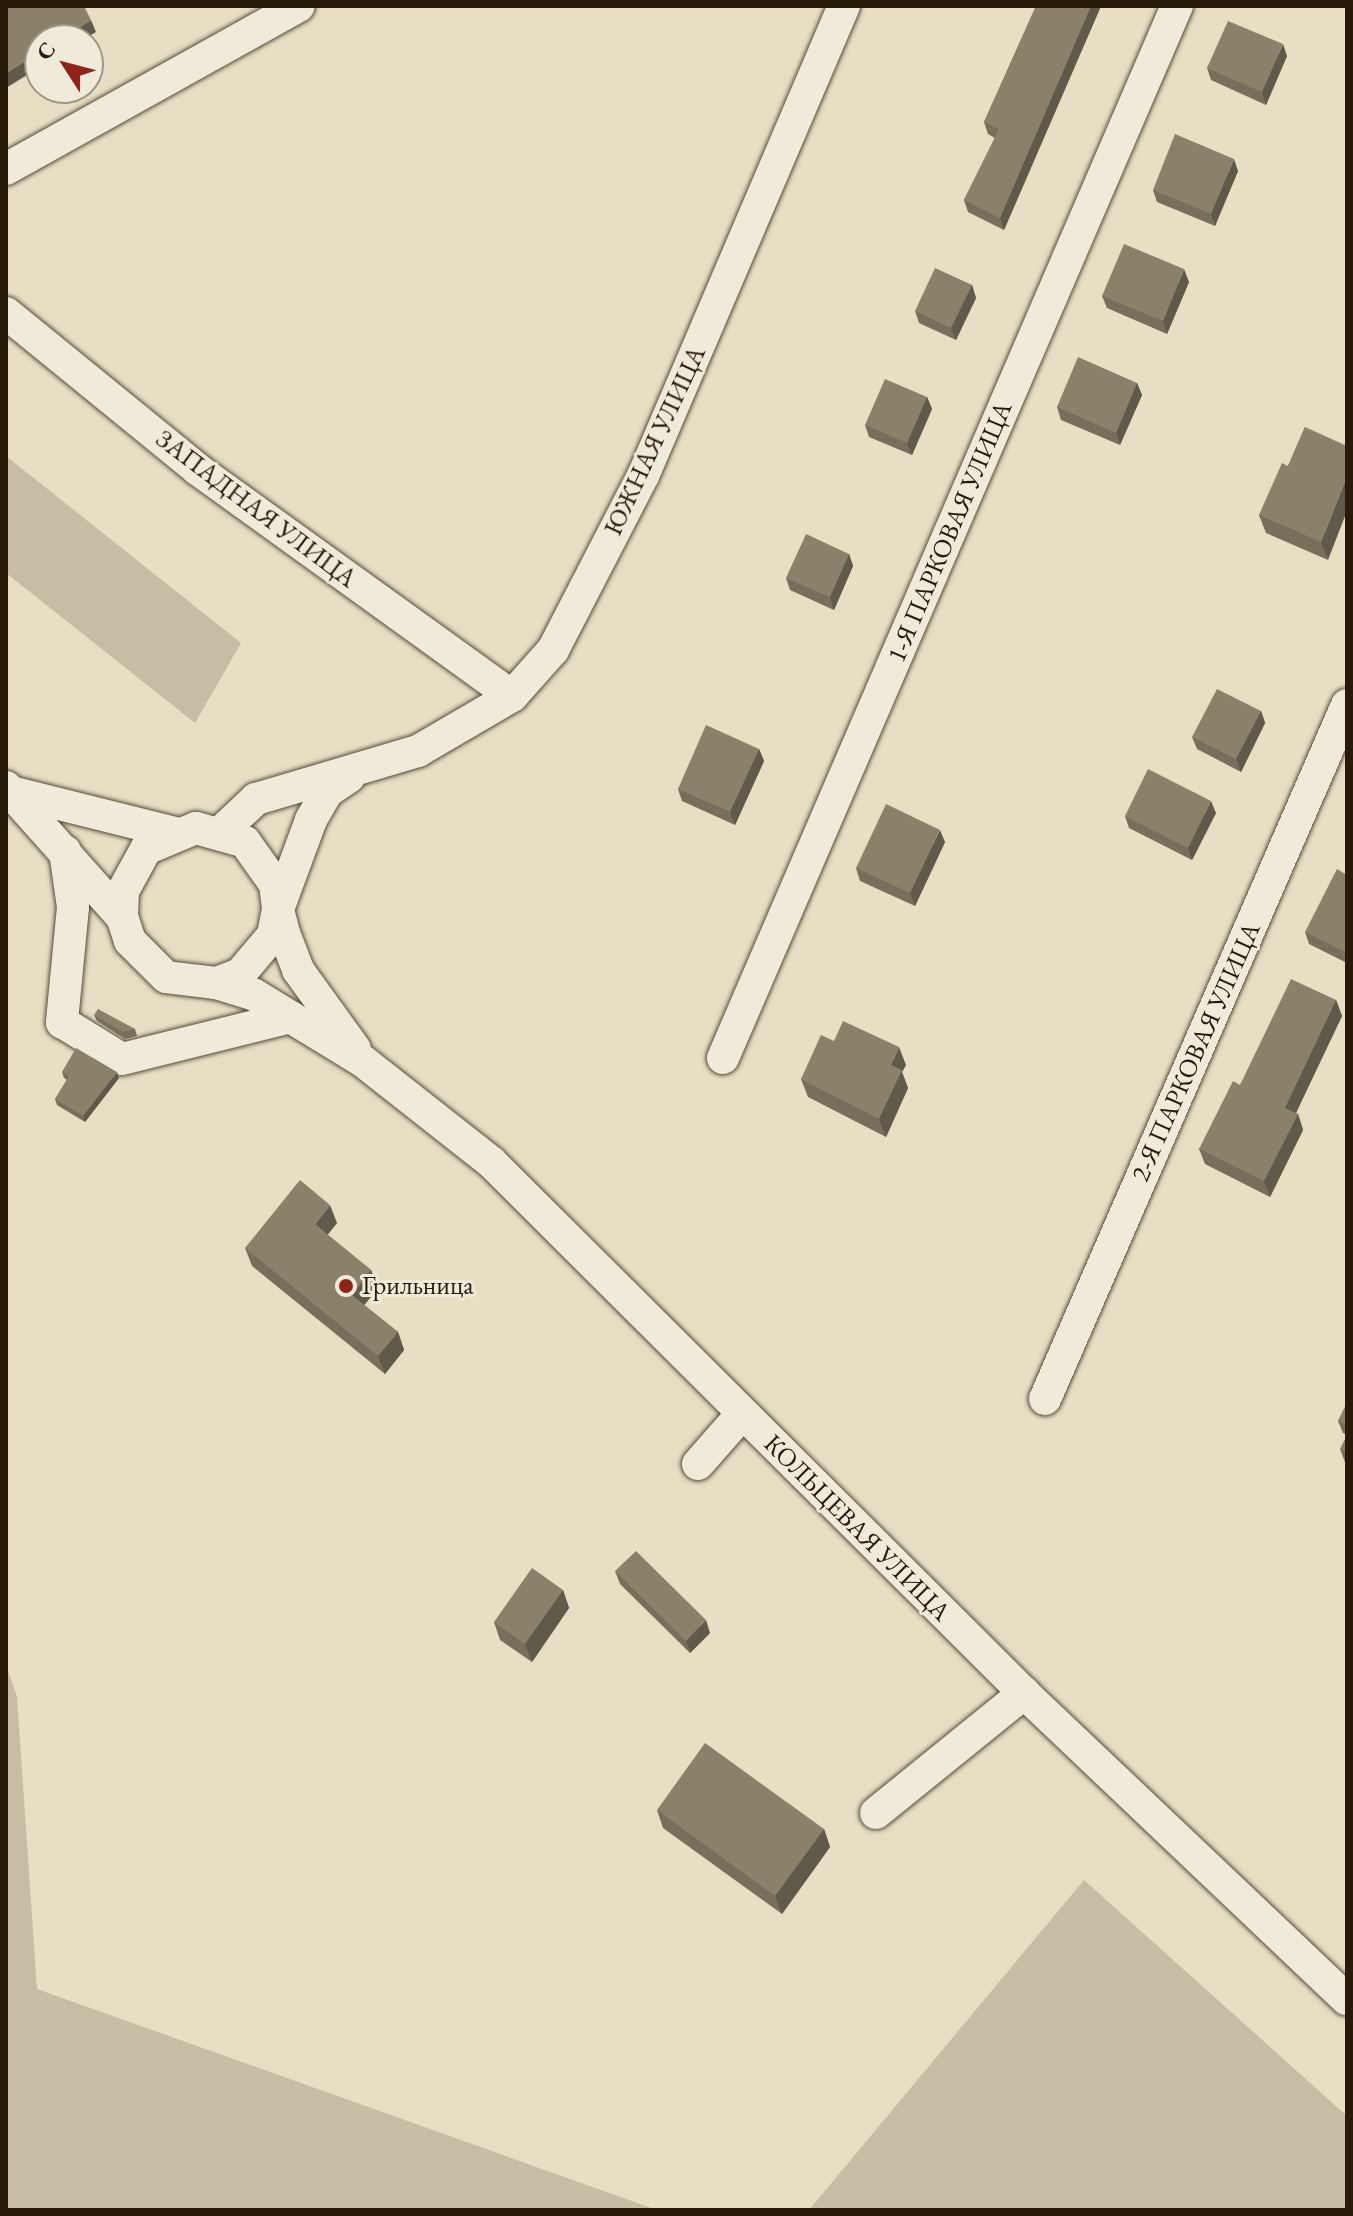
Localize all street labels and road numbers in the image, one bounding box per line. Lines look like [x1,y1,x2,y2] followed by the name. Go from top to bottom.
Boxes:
[597,341,713,541] street label: ЮЖНАЯ УЛИЦА
[881,397,1019,667] street label: 1-Я ПАРКОВАЯ УЛИЦА
[150,423,362,595] street label: ЗАПАДНАЯ УЛИЦА
[1125,918,1267,1186] street label: 2-Я ПАРКОВАЯ УЛИЦА
[757,1428,957,1628] street label: КОЛЬЦЕВАЯ УЛИЦА

